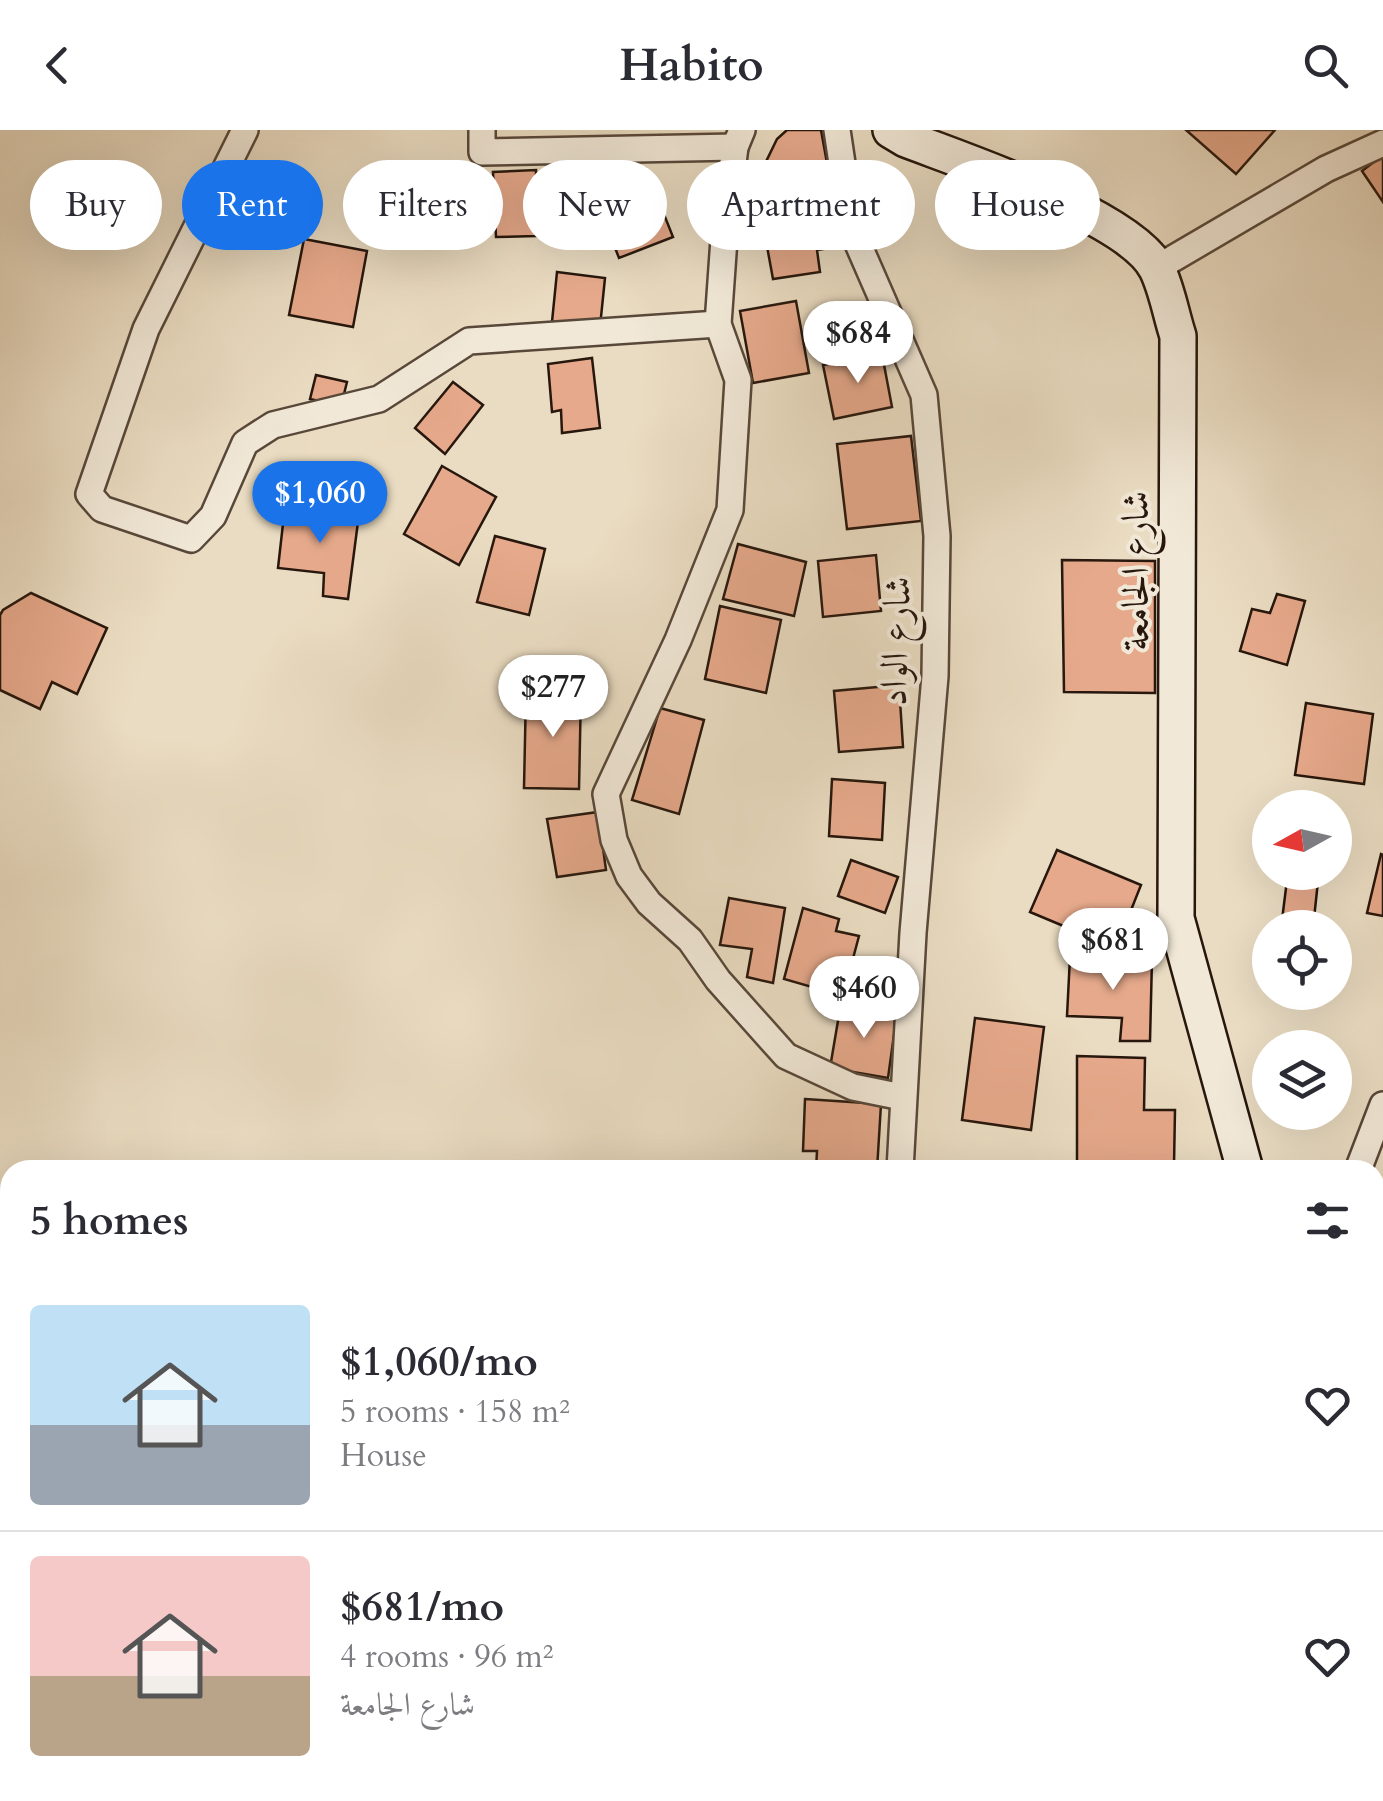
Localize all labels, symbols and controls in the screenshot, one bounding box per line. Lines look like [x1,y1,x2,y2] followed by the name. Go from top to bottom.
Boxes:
[619,35,764,96] text: Habito
[30,38,85,93] icon: back
[1298,38,1353,93] icon: search
[30,160,162,250] chip: Buy
[182,160,323,250] chip: Rent
[343,160,503,250] chip: Filters
[523,160,667,250] chip: New
[687,160,915,250] chip: Apartment
[935,160,1100,250] chip: House
[799,301,917,386] pin: $684
[825,311,891,355] text: $684
[239,461,401,546] pin: $1,060
[274,471,366,515] text: $1,060
[1110,491,1166,651] street label: شارع الجامعة
[868,575,928,707] street label: شارع الواد
[494,655,612,740] pin: $277
[520,665,586,709] text: $277
[1252,790,1352,890] north arrow
[1252,790,1352,1130] map controls
[1054,908,1172,993] pin: $681
[1252,910,1352,1010] button: locate
[1080,918,1146,962] text: $681
[805,956,923,1041] pin: $460
[831,966,897,1010] text: $460
[1252,1030,1352,1130] button: layers
[30,1192,188,1249] text: 5 homes
[1300,1193,1355,1248] icon: filters
[340,1333,538,1390] text: $1,060/mo
[110,1345,230,1465] icon: home
[1300,1378,1355,1433] icon: heart
[340,1390,570,1434] text: 5 rooms · 158 m²
[340,1434,427,1478] text: House
[340,1578,504,1635] text: $681/mo
[110,1596,230,1716] icon: home
[1300,1629,1355,1684] icon: heart
[340,1635,553,1679] text: 4 rooms · 96 m²
[340,1683,475,1727] text: شارع الجامعة

